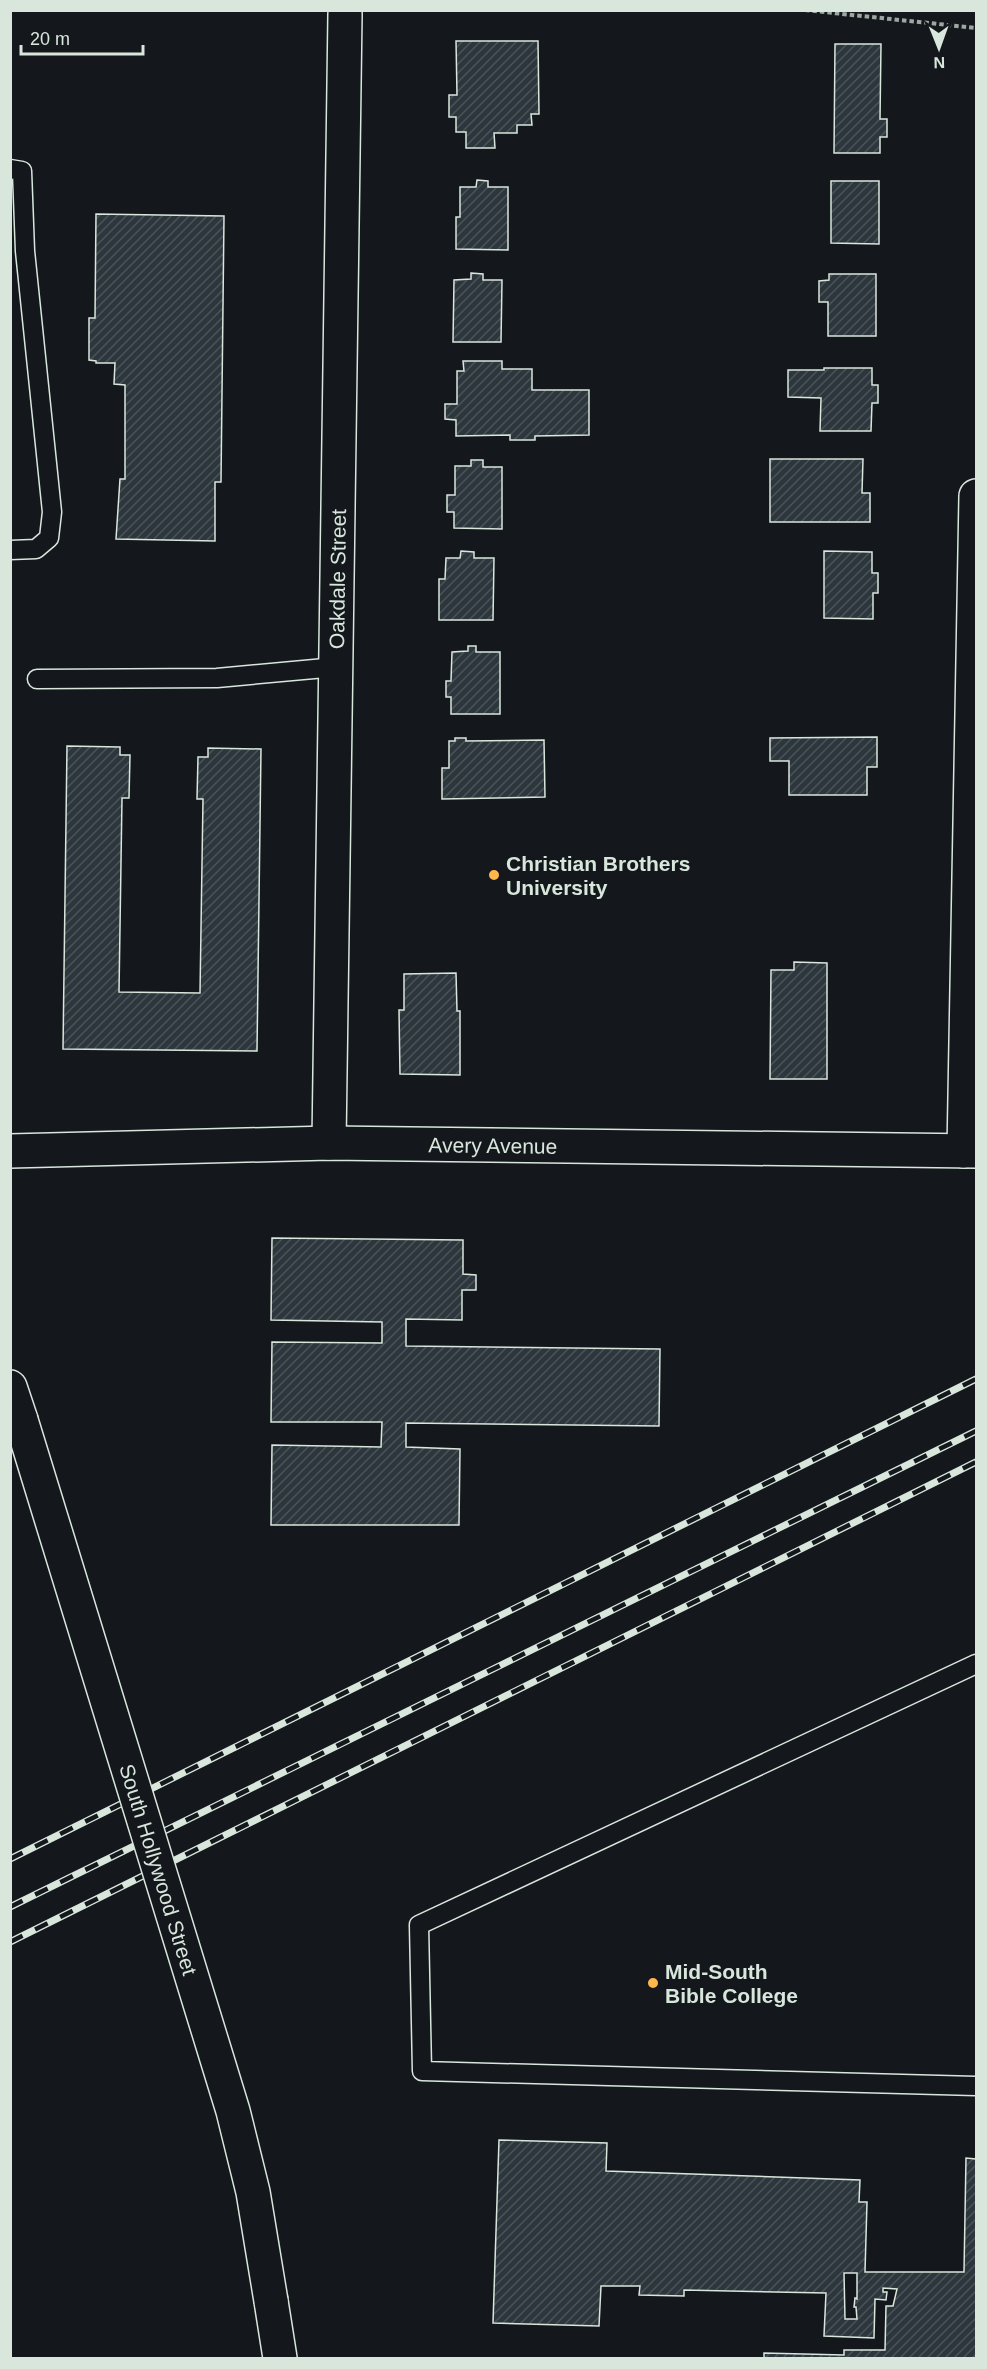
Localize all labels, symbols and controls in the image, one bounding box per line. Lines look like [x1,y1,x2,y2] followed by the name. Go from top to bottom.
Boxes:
[21,18,142,56] scale bar
[909,18,969,78] north arrow
[30,29,70,49] text: 20 m
[933,54,945,71] text: N
[325,509,349,649] street label: Oakdale Street
[506,852,690,899] place label: Christian Brothers University
[487,868,501,882] marker: Christian Brothers University
[428,1133,557,1157] street label: Avery Avenue
[116,1761,202,1978] street label: South Hollywood Street
[665,1960,798,2007] place label: Mid-South Bible College
[646,1976,660,1990] marker: Mid-South Bible College

